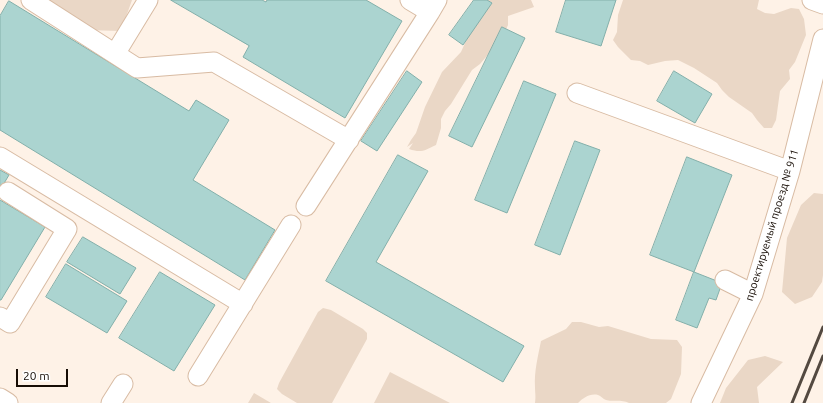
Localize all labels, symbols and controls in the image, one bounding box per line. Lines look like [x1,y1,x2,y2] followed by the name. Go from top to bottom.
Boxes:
[743,147,801,303] street label: проектируемый проезд № 911
[18,361,70,387] scale bar
[23,369,50,382] text: 20 m

